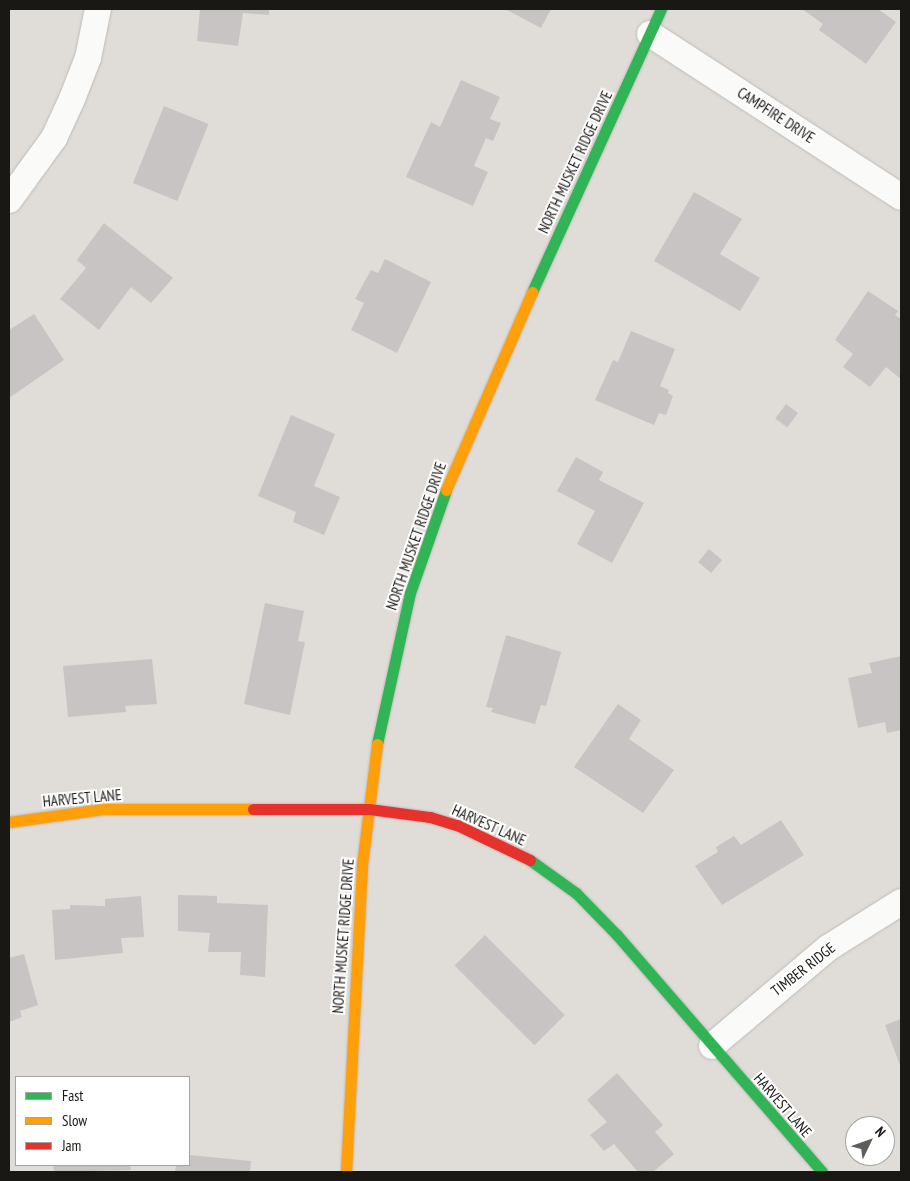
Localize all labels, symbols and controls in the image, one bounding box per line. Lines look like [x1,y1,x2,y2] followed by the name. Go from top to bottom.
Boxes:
[734,83,818,147] street label: CAMPFIRE DRIVE
[534,88,616,236] street label: NORTH MUSKET RIDGE DRIVE
[382,459,450,613] street label: NORTH MUSKET RIDGE DRIVE
[42,786,122,810] street label: HARVEST LANE
[449,801,529,849] street label: HARVEST LANE
[329,858,357,1014] street label: NORTH MUSKET RIDGE DRIVE
[768,939,838,999] street label: TIMBER RIDGE
[750,1069,816,1141] street label: HARVEST LANE
[15,1076,190,1166] legend
[62,1086,83,1105] text: Fast
[62,1111,87,1130] text: Slow
[845,1116,895,1166] north arrow
[871,1123,890,1140] text: N
[62,1136,81,1155] text: Jam

